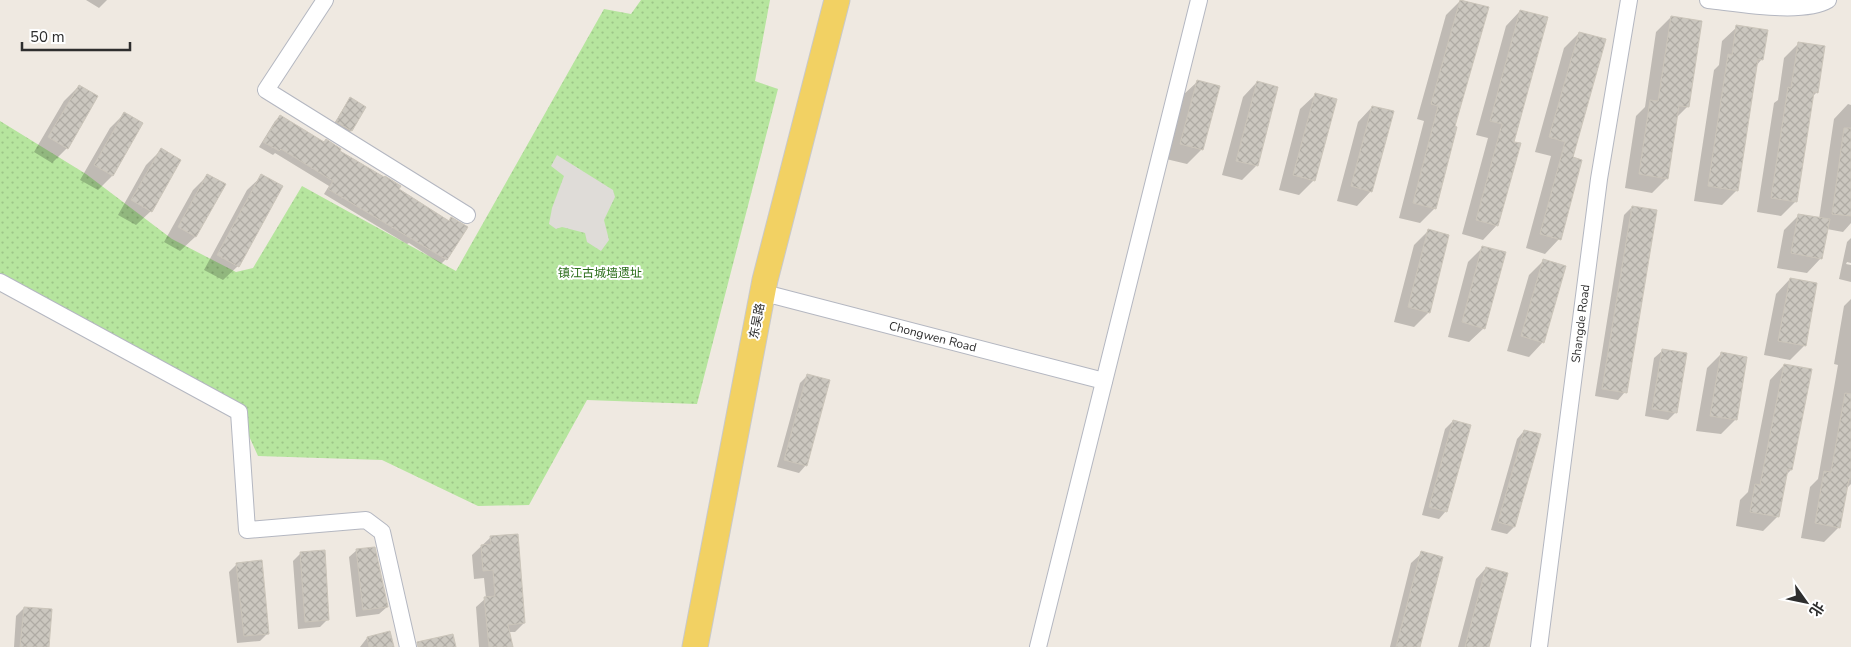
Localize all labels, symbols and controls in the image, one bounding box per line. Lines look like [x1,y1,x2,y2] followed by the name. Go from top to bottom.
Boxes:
[22,20,130,52] scale bar
[30,27,65,47] text: 50 m
[558,265,642,281] park label: 镇江古城墙遗址
[1568,283,1593,364] street label: Shangde Road
[746,302,768,340] street label: 东吴路
[887,318,978,356] street label: Chongwen Road
[1781,577,1831,627] north arrow
[1805,598,1828,620] text: 北

